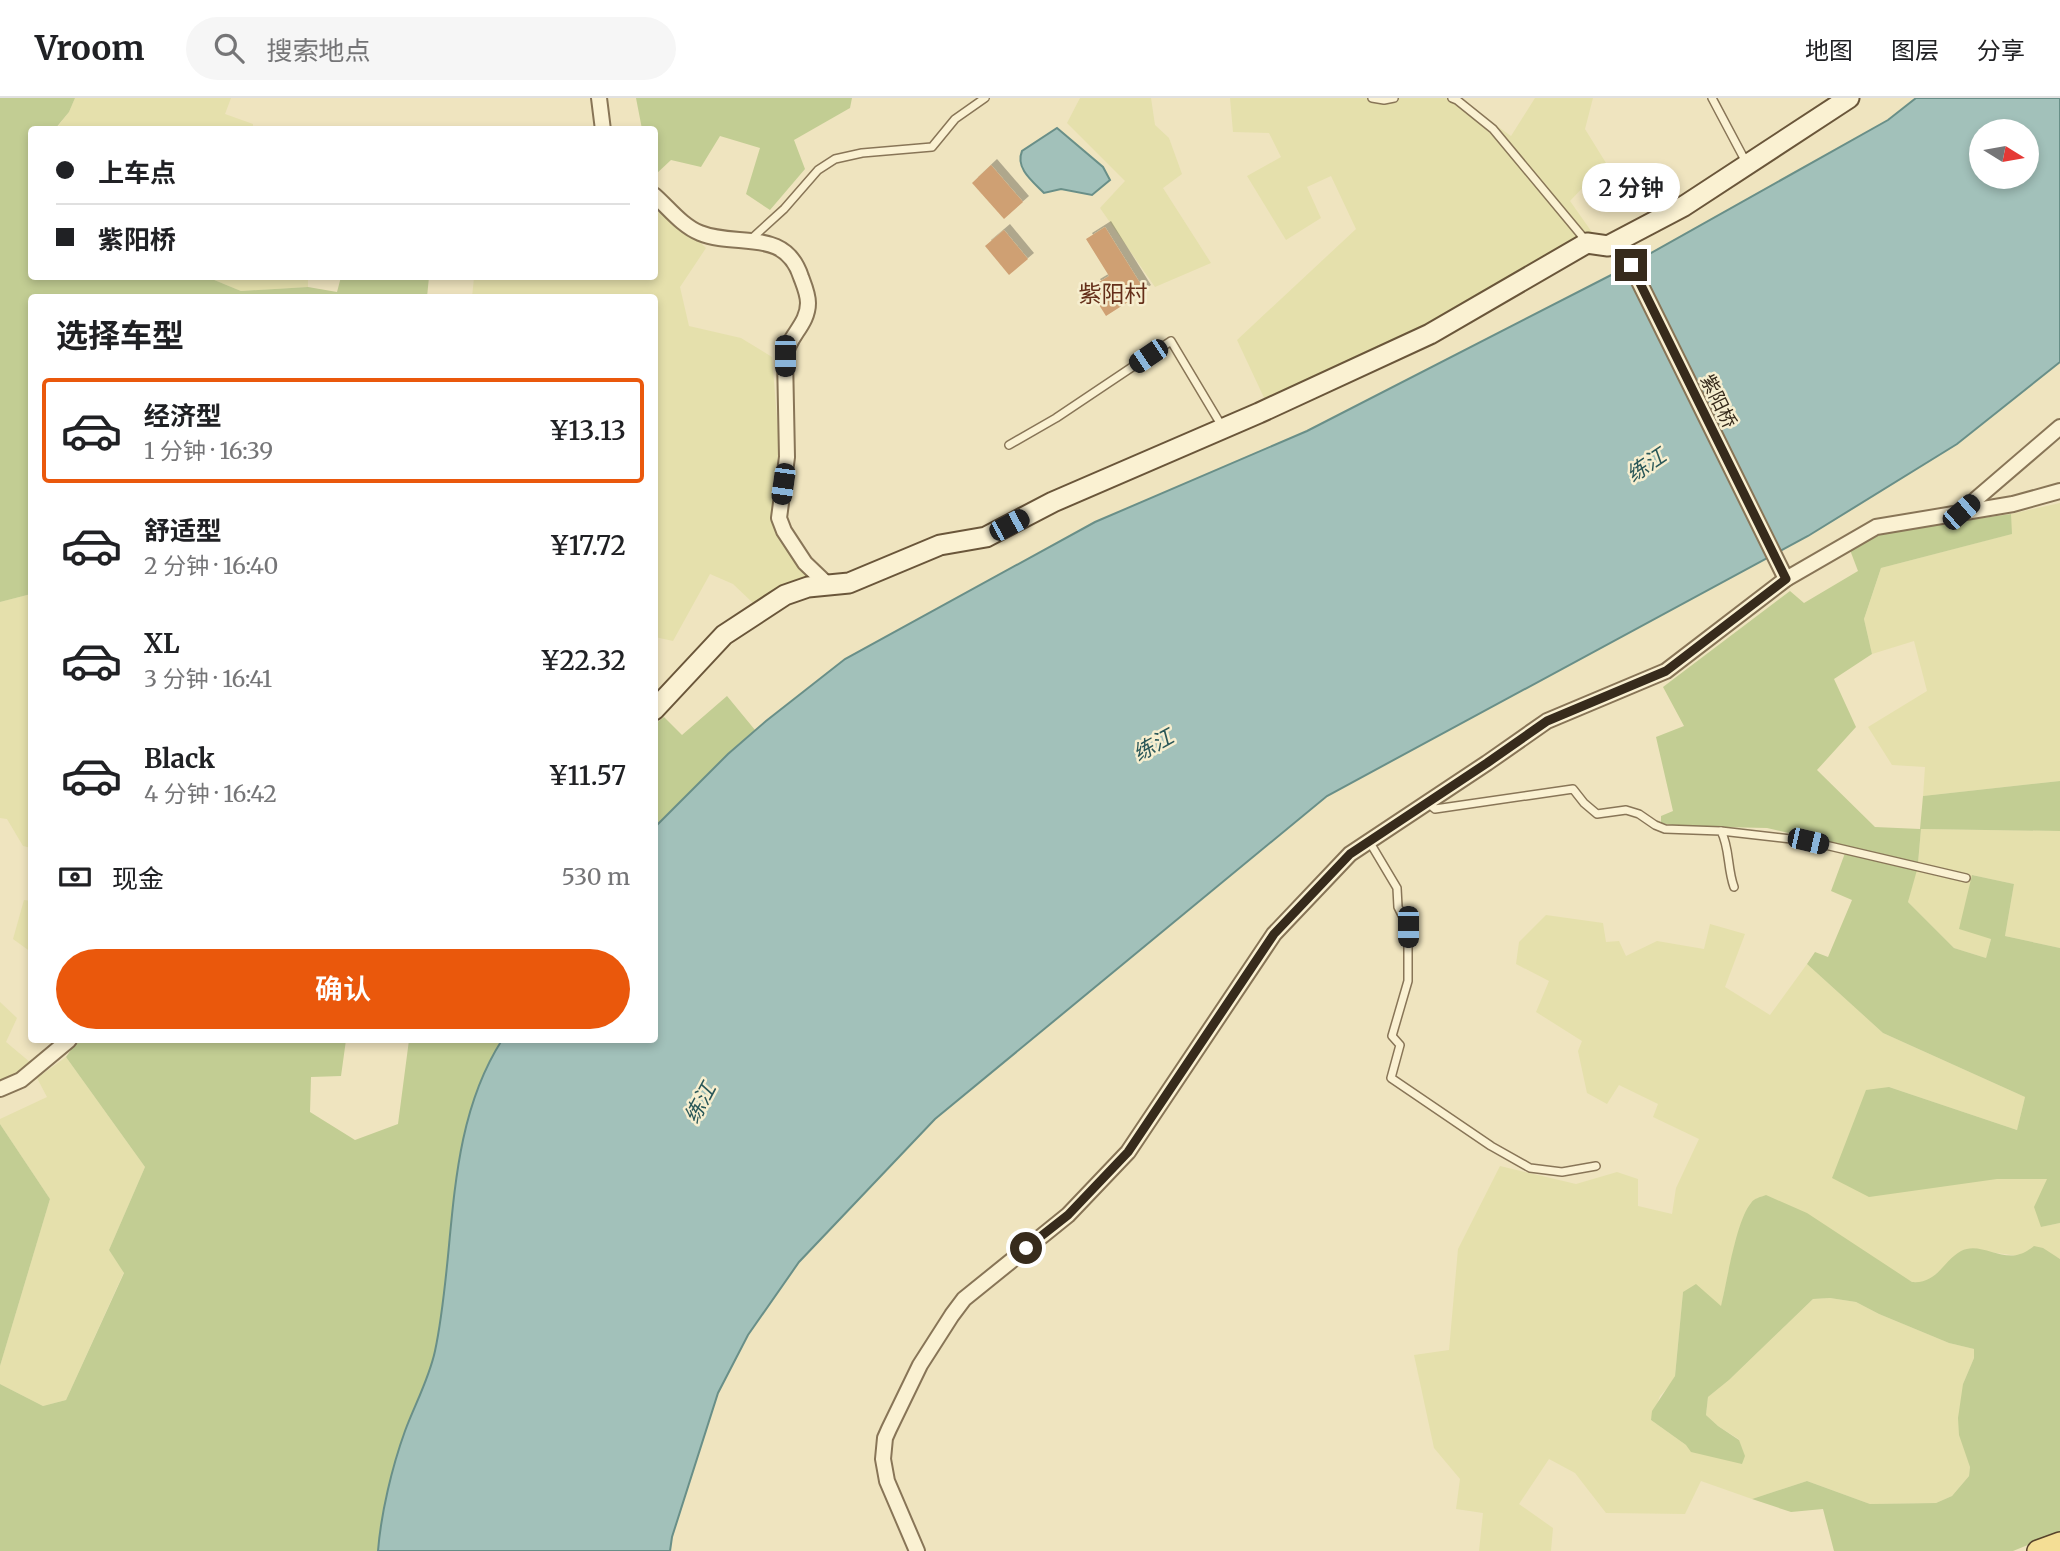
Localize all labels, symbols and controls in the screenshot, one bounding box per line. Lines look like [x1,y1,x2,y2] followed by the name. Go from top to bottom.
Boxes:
[186,17,676,80] search box
[35,28,144,69] text: Vroom
[210,29,248,67] icon: search
[266,34,370,67] text: 搜索地点
[1805,35,1853,66] text: 地图
[1891,35,1939,66] text: 图层
[1977,35,2025,66] text: 分享
[1969,119,2039,189] north arrow
[1969,119,2039,189] map controls
[98,156,176,189] text: 上车点
[1582,164,1680,212] callout: 2 分钟
[1598,173,1664,202] text: 2 分钟
[98,223,176,256] text: 紫阳桥
[1615,249,1647,281] route end
[1079,279,1148,308] district label: 紫阳村
[56,316,184,356] text: 选择车型
[775,335,796,377] car
[1125,336,1172,376] car
[1696,370,1742,432] street label: 紫阳桥
[60,399,123,462] icon: car
[144,399,222,432] text: 经济型
[549,414,626,447] text: ¥13.13
[144,436,273,465] text: 1 分钟 · 16:39
[1621,441,1673,488] water label: 练江
[770,462,797,506] car
[1939,490,1984,534] car
[986,506,1033,544] car
[60,514,123,577] icon: car
[144,514,222,547] text: 舒适型
[549,529,626,562] text: ¥17.72
[144,551,278,580] text: 2 分钟 · 16:40
[144,627,180,660] text: XL
[60,629,123,692] icon: car
[540,644,626,677] text: ¥22.32
[144,664,272,693] text: 3 分钟 · 16:41
[1128,722,1180,767] water label: 练江
[144,742,215,775] text: Black
[60,744,123,807] icon: car
[548,759,626,792] text: ¥11.57
[144,779,277,808] text: 4 分钟 · 16:42
[1786,826,1831,856] car
[56,858,94,896] icon: cash
[112,862,164,895] text: 现金
[562,862,630,891] text: 530 m
[1398,906,1419,948] car
[56,949,630,1029] button: 确认
[678,1076,723,1128] water label: 练江
[1010,1232,1042,1264] route start

